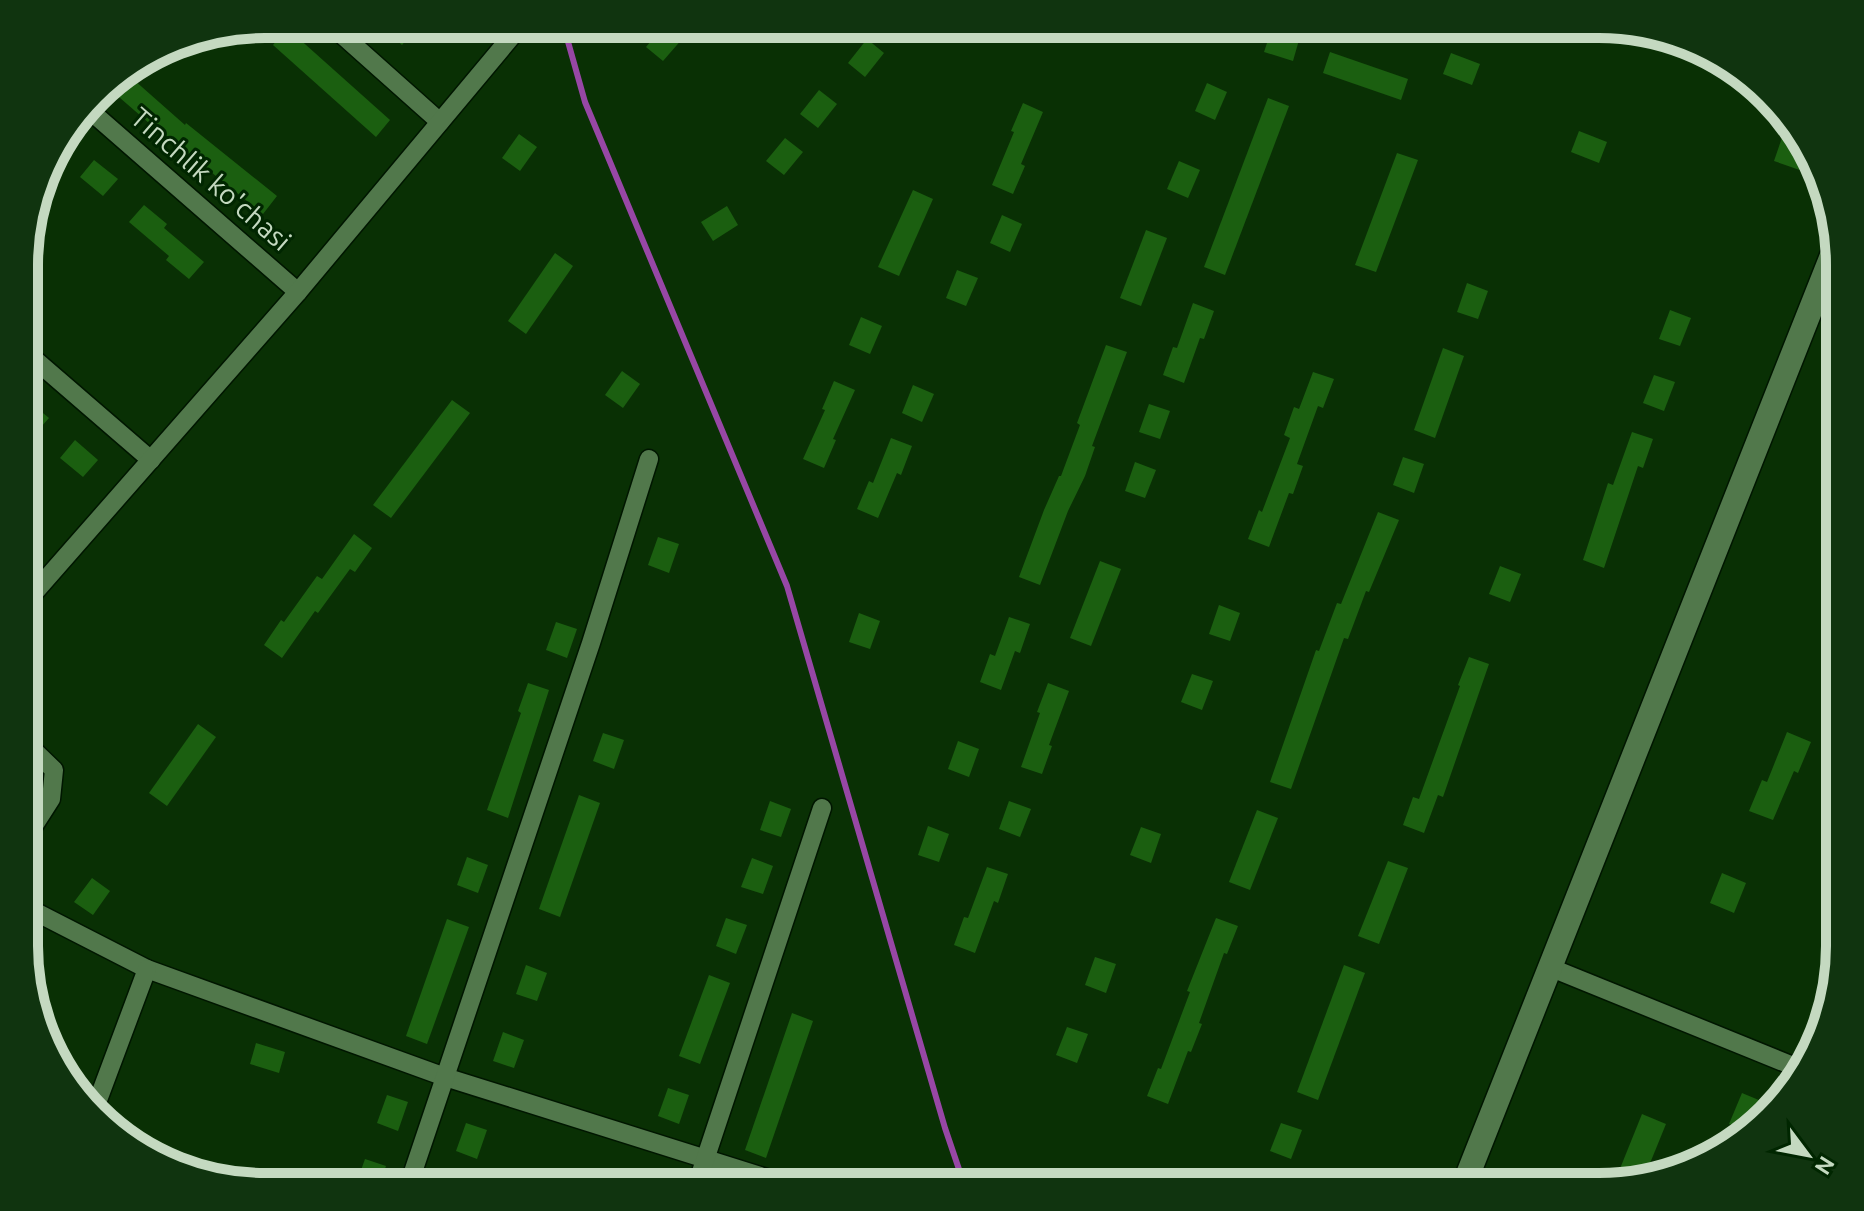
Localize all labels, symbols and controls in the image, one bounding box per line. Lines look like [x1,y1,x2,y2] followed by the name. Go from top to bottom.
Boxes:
[125,101,297,256] street label: Tinchlik ko'chasi
[1768,1115,1848,1195] north arrow
[1810,1152,1840,1179] text: N

